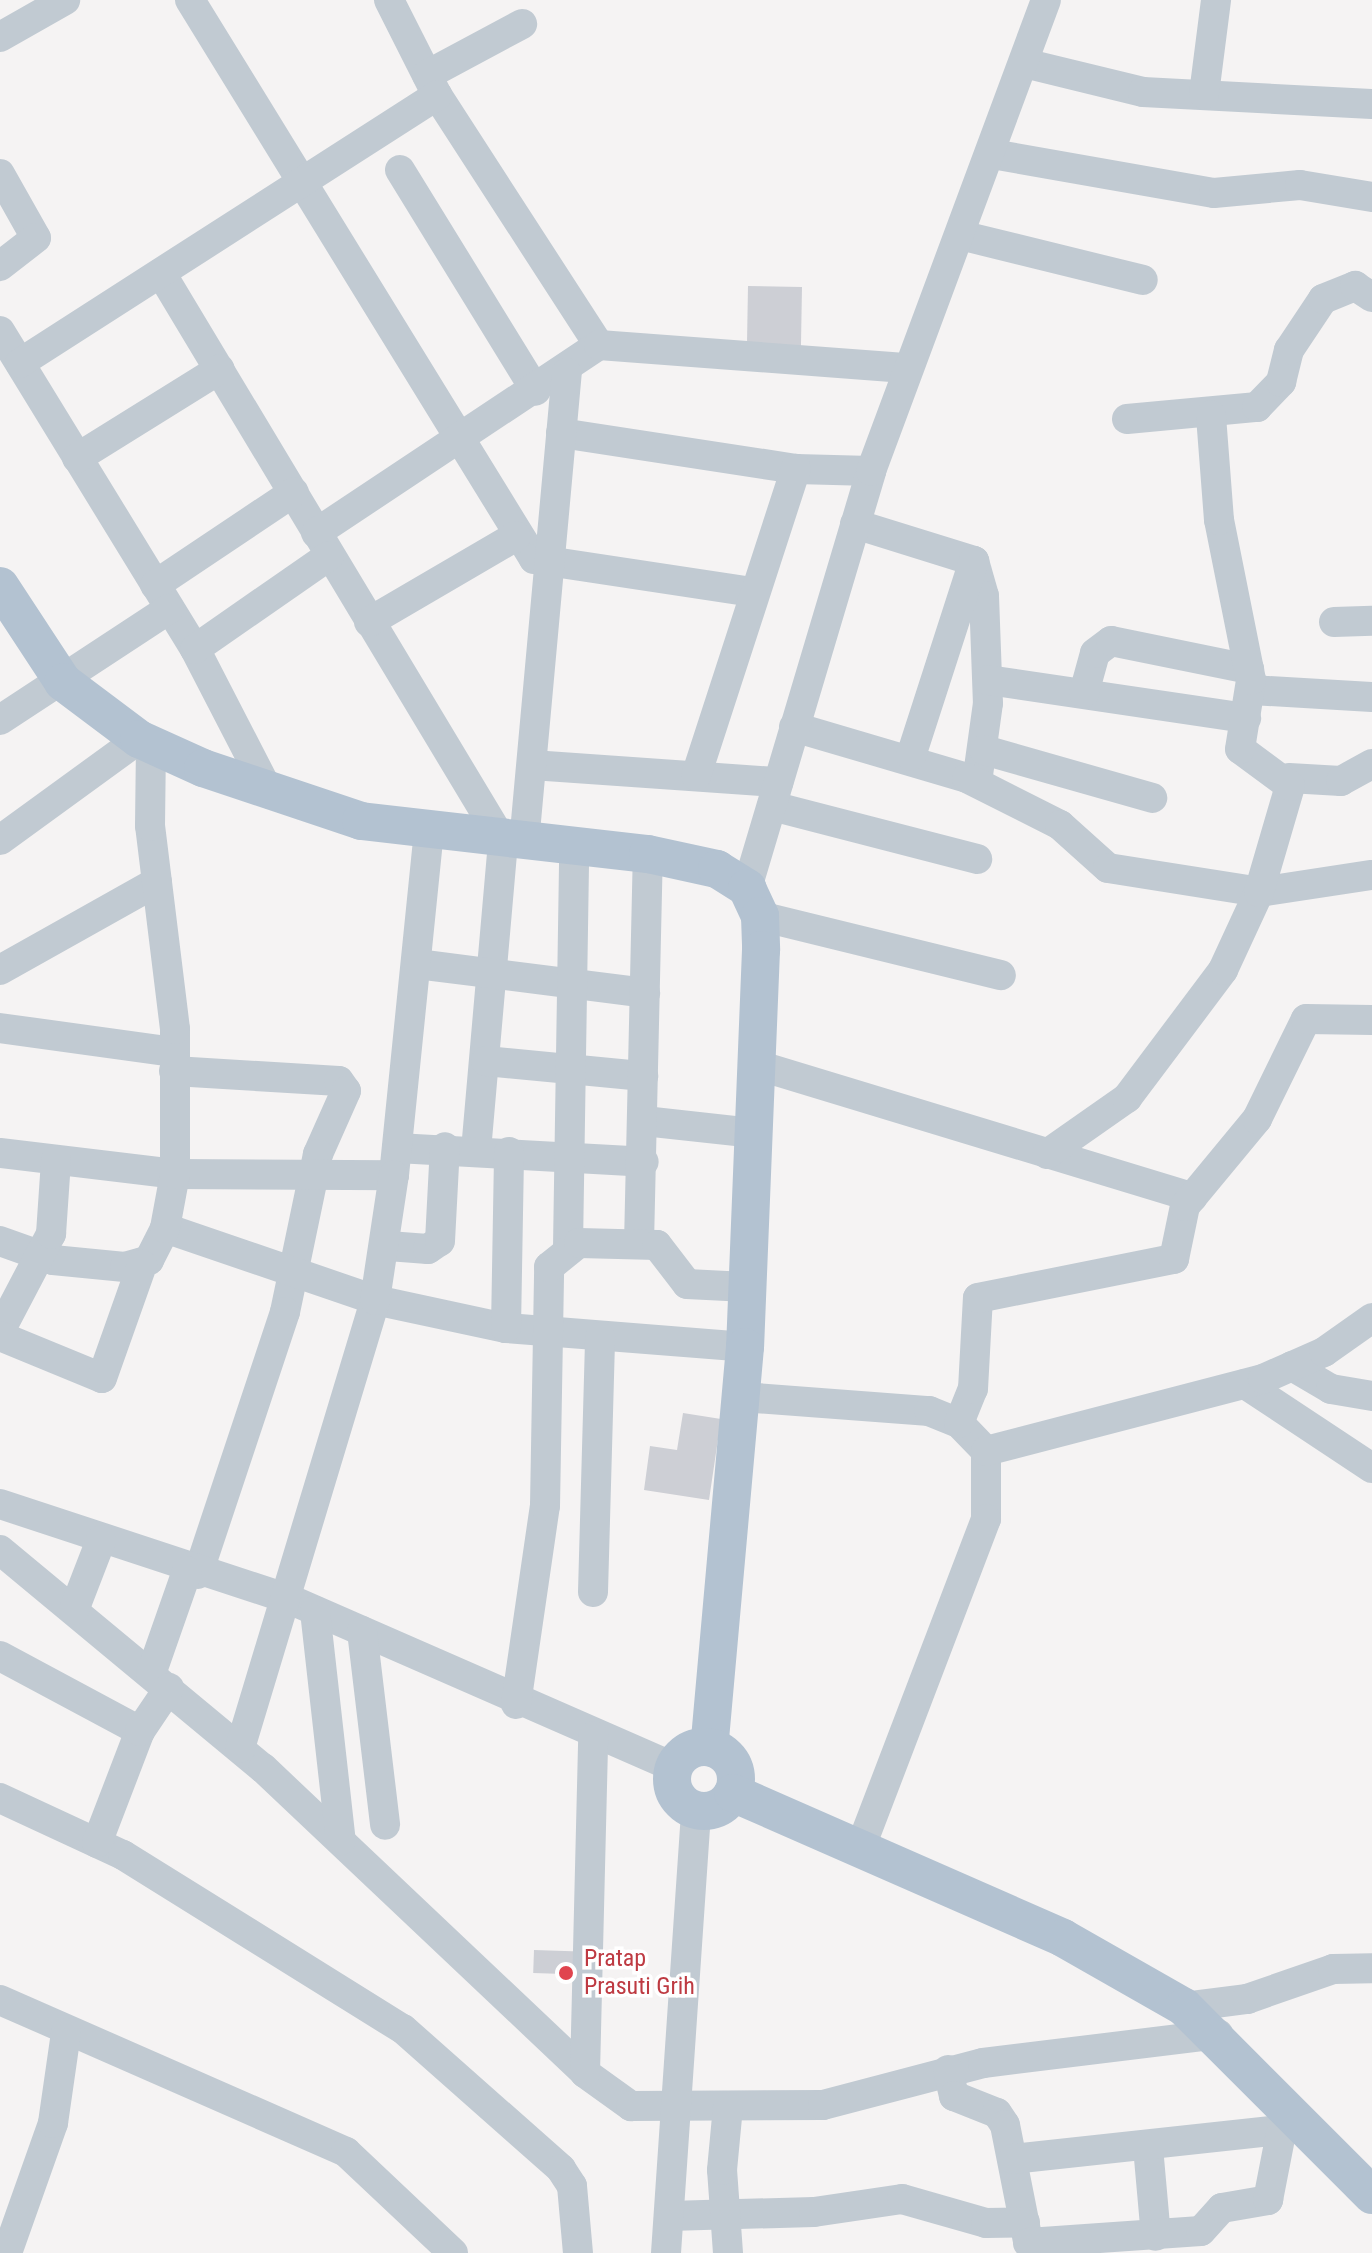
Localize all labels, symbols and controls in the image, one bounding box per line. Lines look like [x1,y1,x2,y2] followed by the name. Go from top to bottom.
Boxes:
[584,1945,695,2001] place label: Pratap Prasuti Grih
[555,1962,577,1984] marker: Pratap Prasuti Grih

